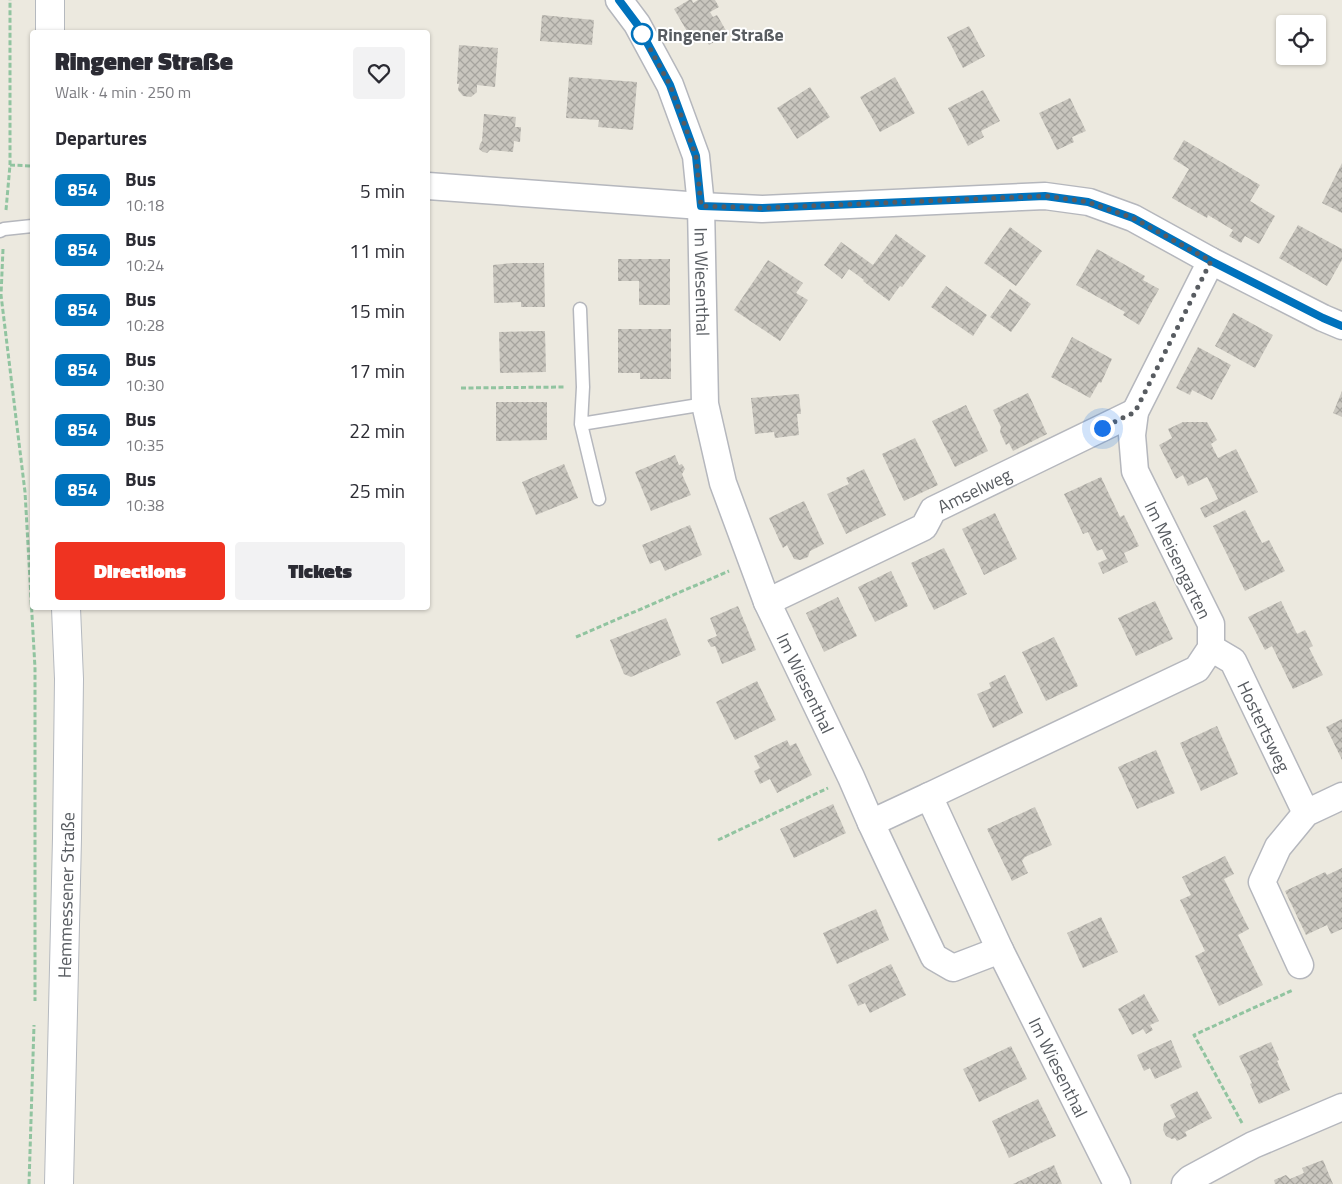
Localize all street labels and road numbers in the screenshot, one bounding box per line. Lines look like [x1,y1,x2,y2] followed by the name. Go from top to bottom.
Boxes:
[688,227,717,336] street label: Im Wiesenthal
[933,461,1016,520] street label: Amselweg
[1138,496,1218,624] street label: Im Meisengarten
[770,628,842,738] street label: Im Wiesenthal
[1231,676,1298,776] street label: Hostertsweg
[50,812,81,978] street label: Hemmessener Straße
[1022,1013,1095,1122] street label: Im Wiesenthal

